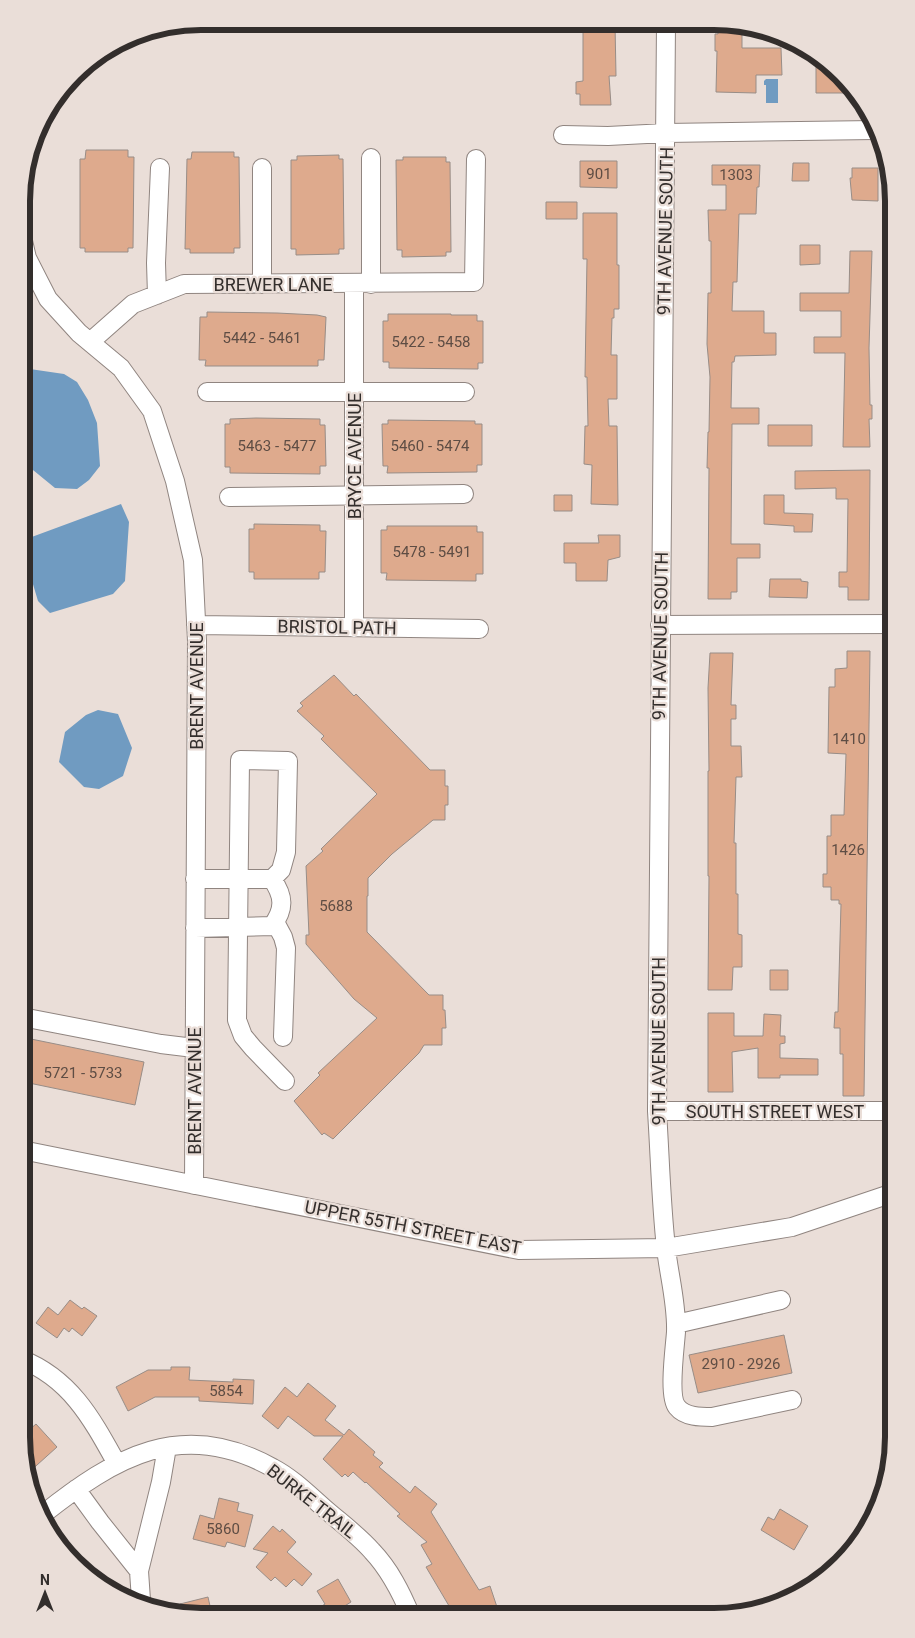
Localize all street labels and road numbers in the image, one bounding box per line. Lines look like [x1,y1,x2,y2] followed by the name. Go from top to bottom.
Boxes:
[653,147,677,315] street label: 9TH AVENUE SOUTH
[214,274,332,295] street label: BREWER LANE
[344,393,365,519] street label: BRYCE AVENUE
[648,552,672,720] street label: 9TH AVENUE SOUTH
[277,615,397,639] street label: BRISTOL PATH
[186,622,207,750] street label: BRENT AVENUE
[648,957,669,1125] street label: 9TH AVENUE SOUTH
[184,1027,205,1155] street label: BRENT AVENUE
[686,1101,864,1122] street label: SOUTH STREET WEST
[303,1196,523,1258] street label: UPPER 55TH STREET EAST
[263,1460,361,1543] street label: BURKE TRAIL

